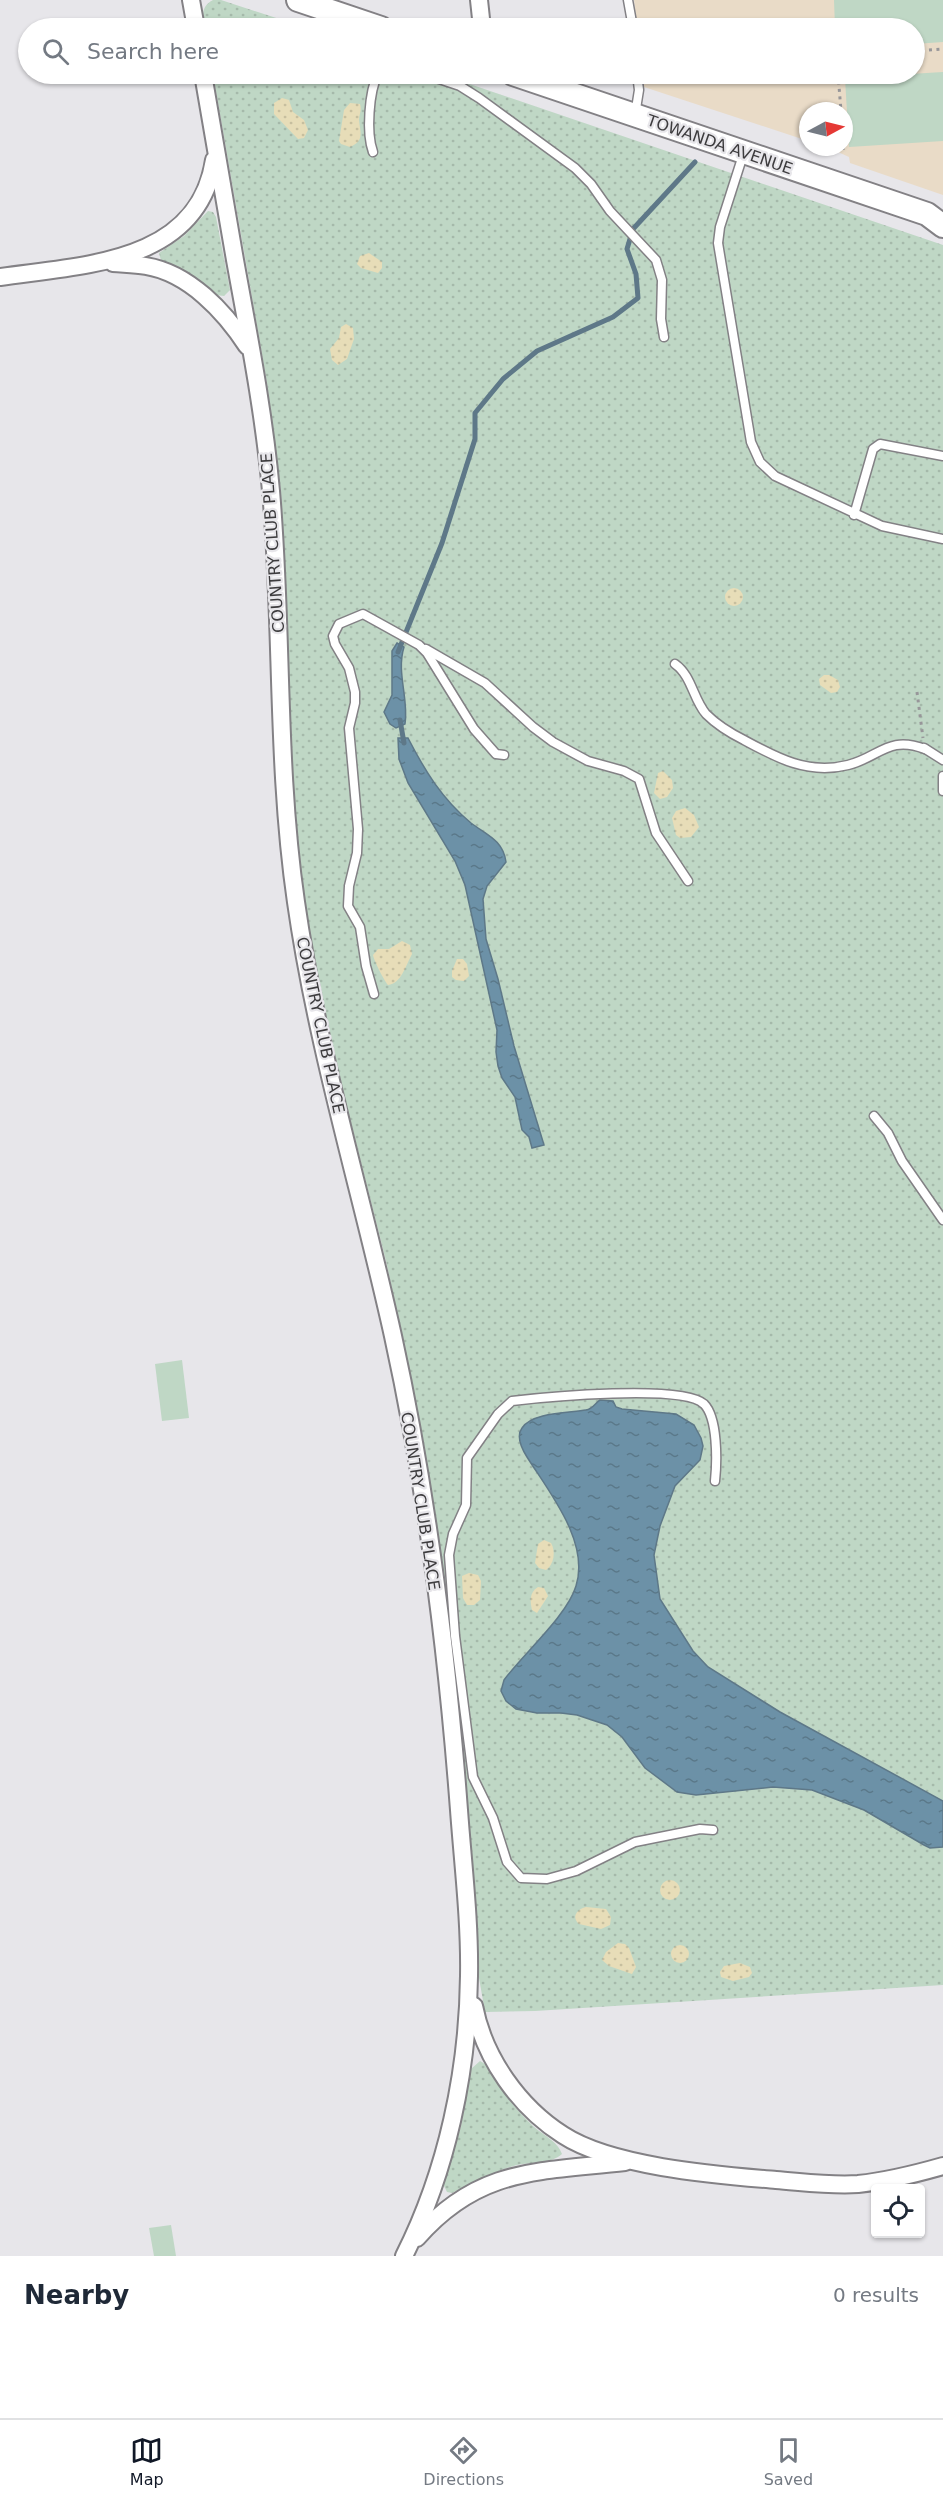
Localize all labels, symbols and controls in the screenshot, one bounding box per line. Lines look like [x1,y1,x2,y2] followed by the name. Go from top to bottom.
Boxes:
[18,18,925,84] search box
[39,35,72,68] icon: search
[87,39,219,64] text: Search here
[799,102,853,156] north arrow
[643,110,795,178] street label: TOWANDA AVENUE
[257,452,288,633] street label: COUNTRY CLUB PLACE
[292,935,349,1115] street label: COUNTRY CLUB PLACE
[397,1411,444,1592] street label: COUNTRY CLUB PLACE
[871,2184,925,2238] map controls
[871,2184,925,2238] button: locate
[24,2280,129,2310] text: Nearby
[833,2283,919,2307] text: 0 results
[130,2434,164,2489] tab: Map
[423,2434,504,2489] tab: Directions
[764,2434,813,2489] tab: Saved

